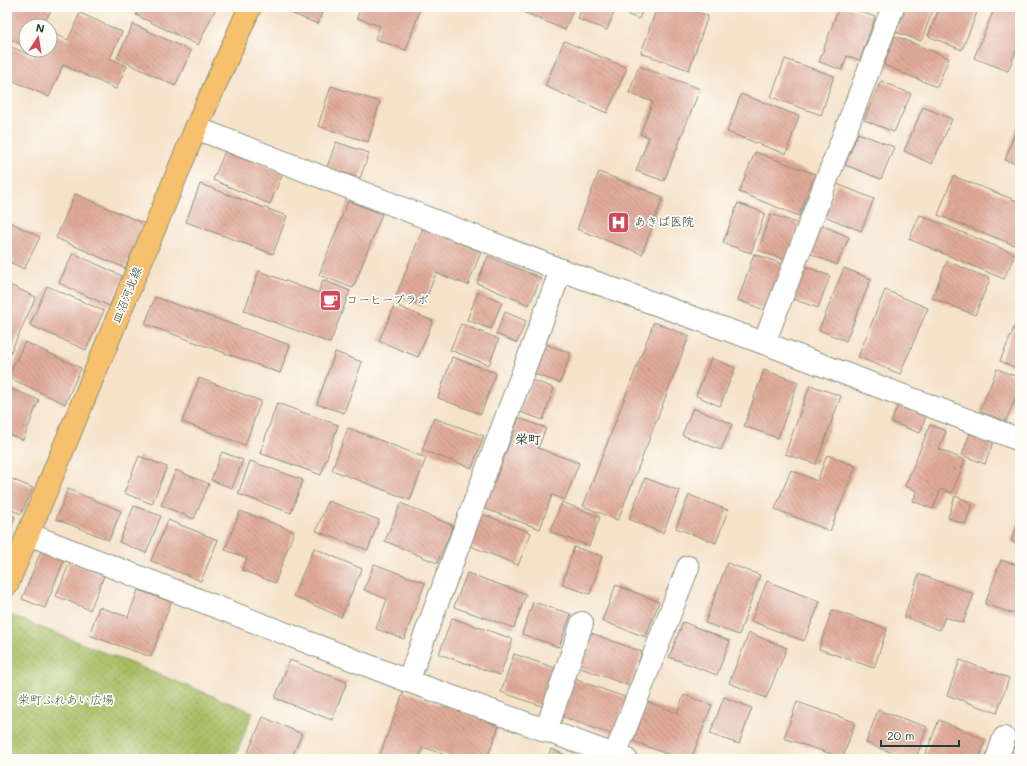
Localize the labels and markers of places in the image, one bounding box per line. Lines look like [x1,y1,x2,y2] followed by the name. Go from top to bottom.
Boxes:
[606,209,632,235] hospital icon: あきば医院
[634,213,694,229] place label: あきば医院
[318,287,344,313] cafe icon: コーヒーブラボ
[346,291,429,307] place label: コーヒーブラボ

